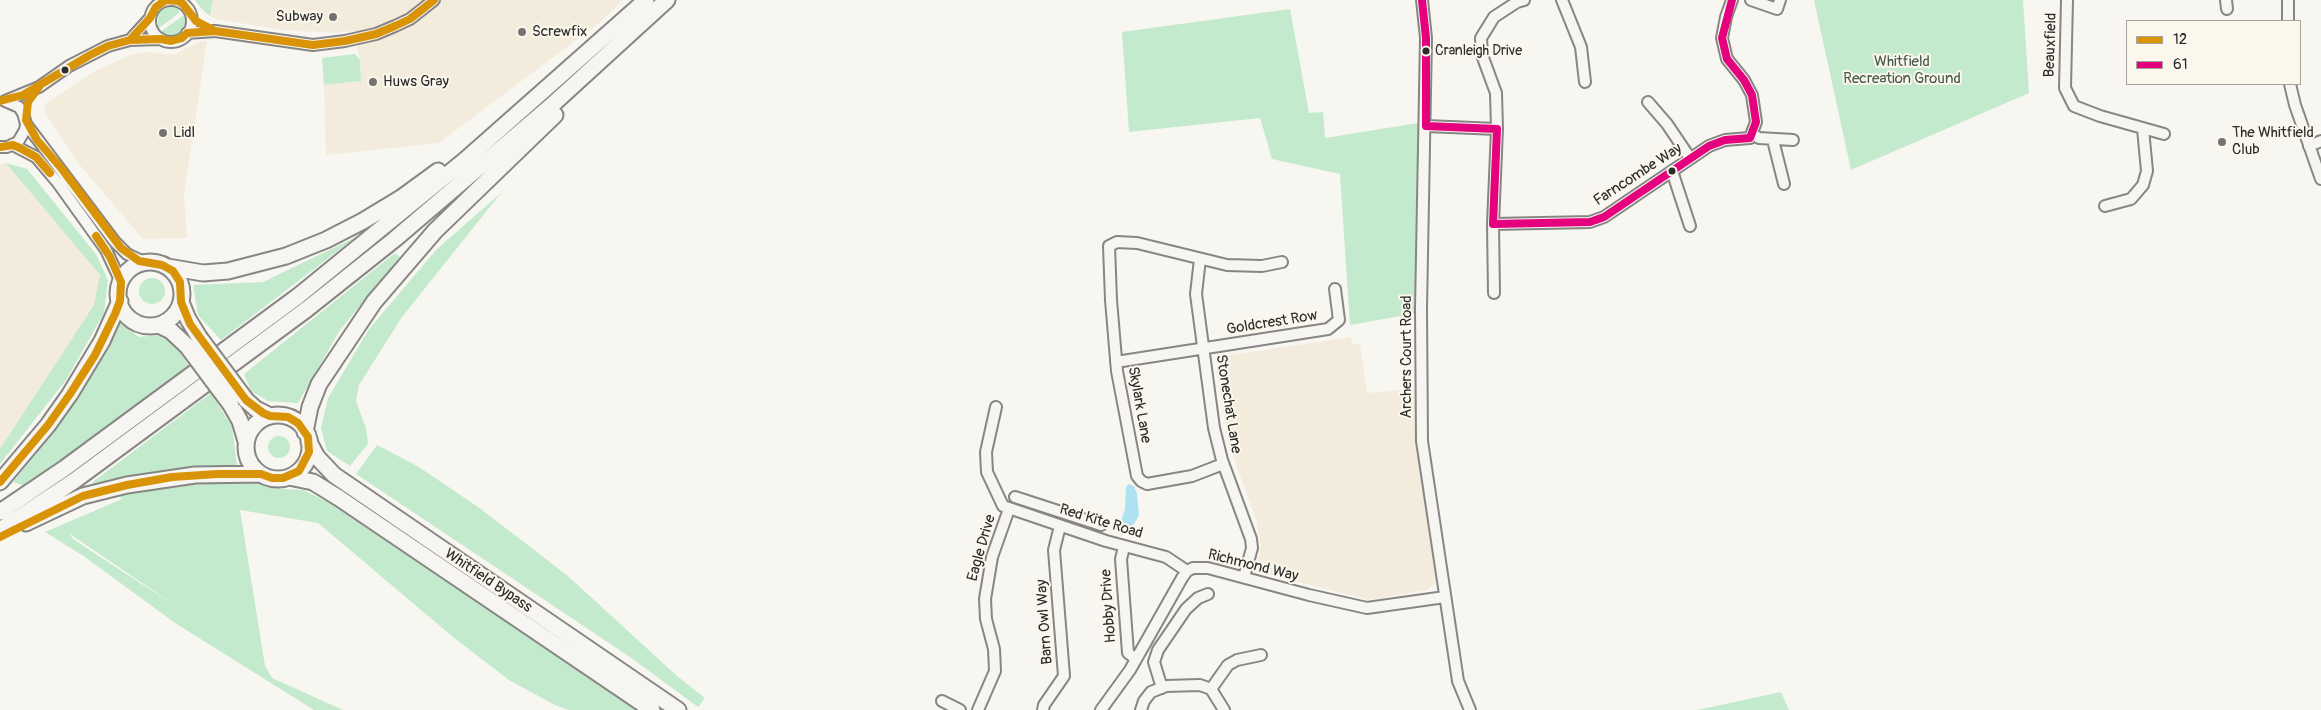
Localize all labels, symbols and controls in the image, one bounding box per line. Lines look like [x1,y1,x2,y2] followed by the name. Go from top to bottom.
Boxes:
[276,8,323,26] place label: Subway
[327,11,339,23] marker: Subway
[2041,12,2061,78] street label: Beauxfield
[2126,20,2301,85] legend
[532,23,587,41] place label: Screwfix
[516,26,528,38] marker: Screwfix
[2173,30,2187,49] text: 12
[1435,43,1522,59] place label: Cranleigh Drive
[1421,46,1431,56] marker: Cranleigh Drive
[1843,53,1961,88] park label: Whitfield Recreation Ground
[2173,55,2188,74] text: 61
[60,65,70,75] unlabelled marker
[383,73,449,91] place label: Huws Gray
[367,76,379,88] marker: Huws Gray
[173,124,195,142] place label: Lidl
[2232,124,2314,159] place label: The Whitfield Club
[157,127,169,139] marker: Lidl
[2216,136,2228,148] marker: The Whitfield Club
[1590,140,1686,210] street label: Farncombe Way
[1667,166,1677,176] unlabelled marker
[1398,295,1416,419] street label: Archers Court Road
[1225,307,1319,339] street label: Goldcrest Row
[1211,353,1245,455] street label: Stonechat Lane
[1123,365,1155,445] street label: Skylark Lane
[1057,501,1145,543] street label: Red Kite Road
[964,513,1000,583] street label: Eagle Drive
[441,545,535,617] street label: Whitfield Bypass
[1206,546,1300,586] street label: Richmond Way
[1097,568,1121,644] street label: Hobby Drive
[1033,579,1057,665] street label: Barn Owl Way

